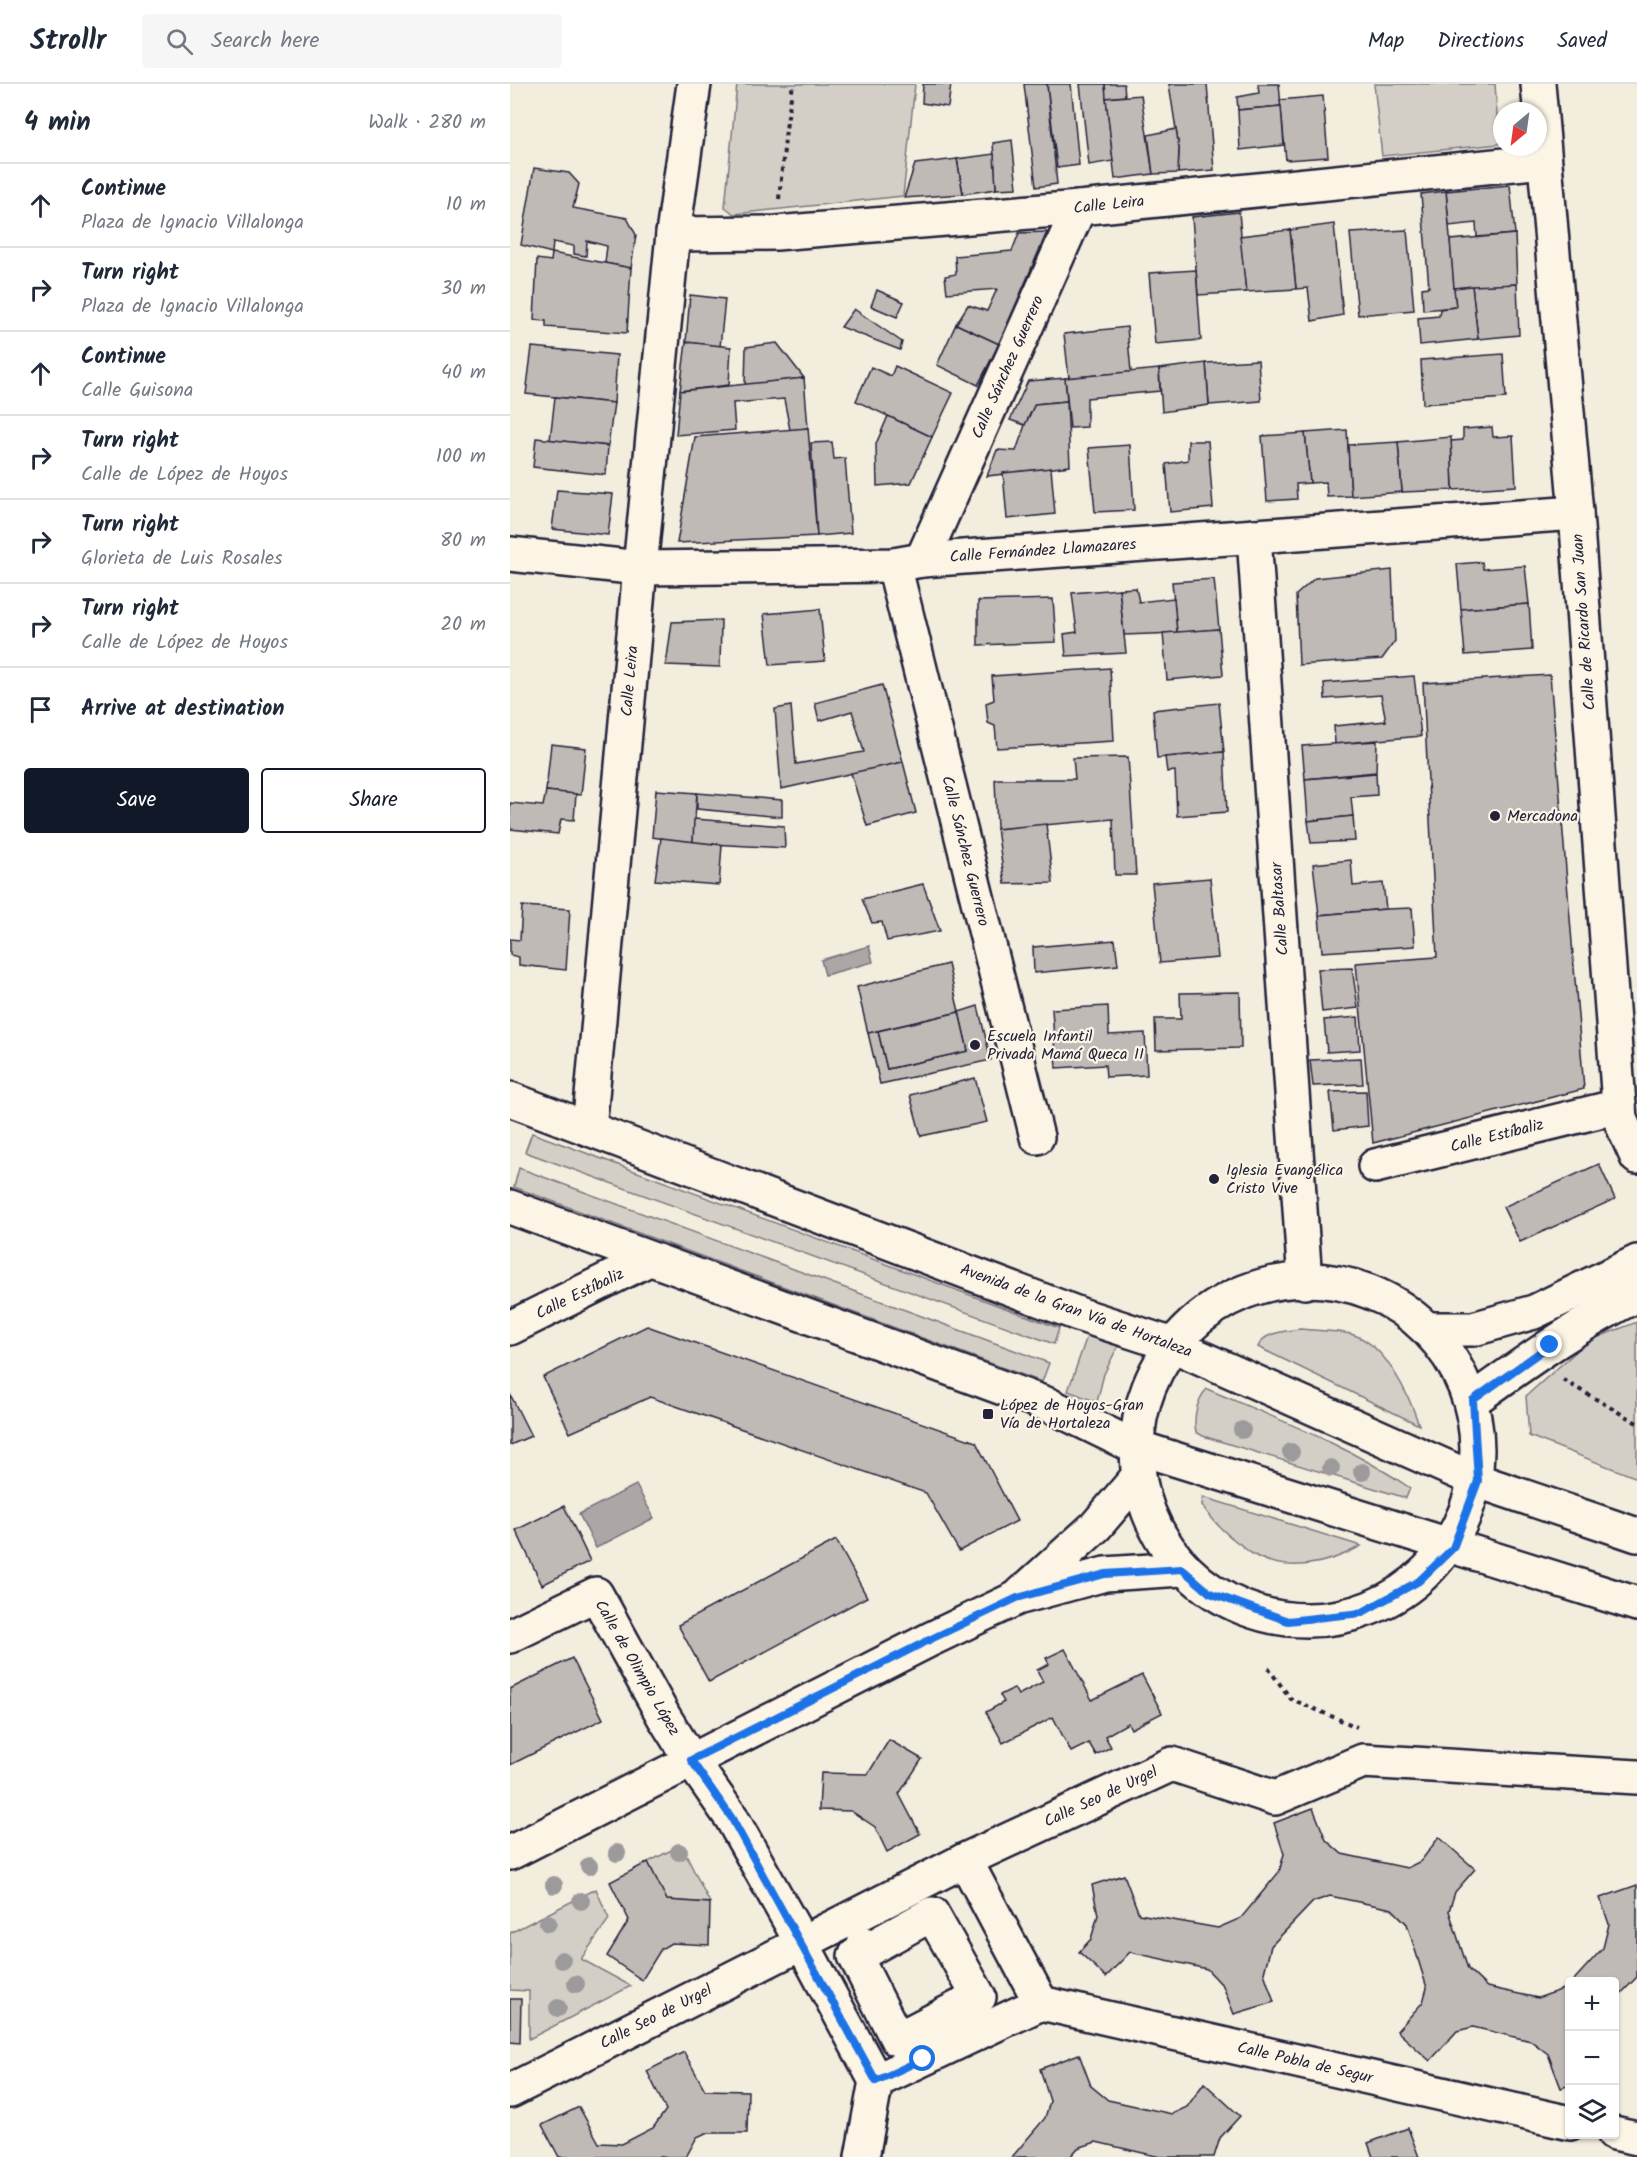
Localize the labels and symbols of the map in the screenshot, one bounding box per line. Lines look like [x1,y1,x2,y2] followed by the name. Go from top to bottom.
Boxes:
[1493,102,1547,156] north arrow
[1072,189,1146,221] street label: Calle Leira
[965,291,1051,443] street label: Calle Sánchez Guerrero
[949,532,1137,570] street label: Calle Fernández Llamazares
[1565,533,1603,711] street label: Calle de Ricardo San Juan
[614,644,646,718] street label: Calle Leira
[934,773,996,929] street label: Calle Sánchez Guerrero
[1507,804,1578,829] place label: Mercadona
[1488,809,1502,823] marker: Mercadona
[1264,860,1296,957] street label: Calle Baltasar
[987,1024,1144,1067] place label: Escuela Infantil Privada Mamá Queca II
[968,1038,982,1052] marker: Escuela Infantil Privada Mamá Queca II
[1448,1112,1546,1160] street label: Calle Estíbaliz
[1226,1158,1343,1201] place label: Iglesia Evangélica Cristo Vive
[1207,1172,1221,1186] marker: Iglesia Evangélica Cristo Vive
[956,1257,1196,1365] street label: Avenida de la Gran Vía de Hortaleza
[532,1262,628,1326] street label: Calle Estíbaliz
[1536,1331,1562,1357] route end
[1000,1393,1144,1436] place label: López de Hoyos-Gran Vía de Hortaleza
[981,1407,995,1421] marker: López de Hoyos-Gran Vía de Hortaleza
[588,1595,686,1741] street label: Calle de Olimpio López
[1040,1760,1162,1834] street label: Calle Seo de Urgel
[595,1978,717,2056] street label: Calle Seo de Urgel
[1235,2035,1377,2091] street label: Calle Pobla de Segur
[909,2045,935,2071] route start

